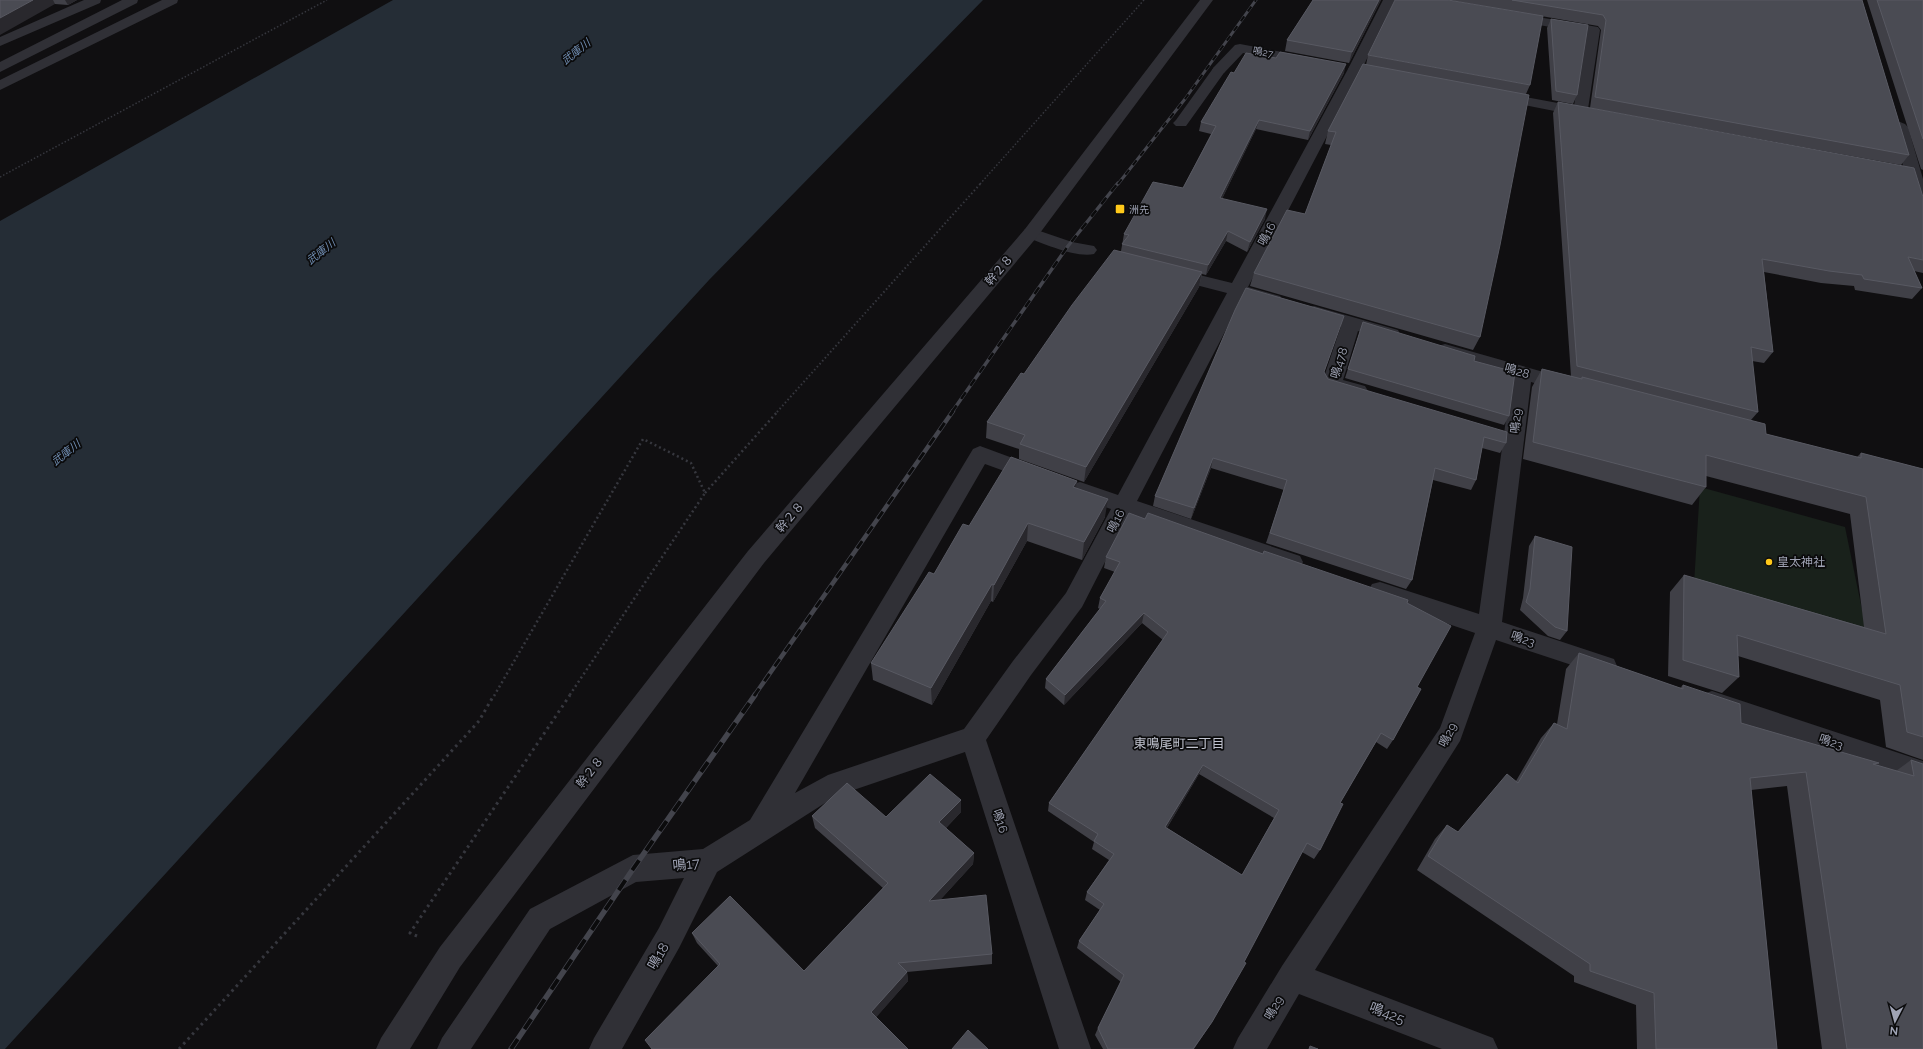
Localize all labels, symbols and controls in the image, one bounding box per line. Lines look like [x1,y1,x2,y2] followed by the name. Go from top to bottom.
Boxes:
[559,36,594,67] water label: 武庫川
[1252,45,1275,59] street label: 鳴27
[1114,203,1126,215] marker: 洲先
[1129,204,1149,215] place label: 洲先
[1255,220,1279,248] street label: 鳴16
[304,236,339,267] water label: 武庫川
[982,252,1016,288] street label: 幹２８
[1328,346,1350,380] street label: 鳴478
[1503,361,1531,381] street label: 鳴28
[1508,408,1524,434] street label: 鳴29
[49,437,84,468] water label: 武庫川
[773,499,807,535] street label: 幹２８
[1104,507,1128,535] street label: 鳴16
[1777,555,1825,569] place label: 皇太神社
[1764,557,1774,567] marker: 皇太神社
[1509,628,1537,650] street label: 鳴23
[1436,721,1460,749] street label: 鳴29
[1817,731,1845,753] street label: 鳴23
[1133,736,1225,751] district label: 東鳴尾町二丁目
[573,754,607,790] street label: 幹２８
[990,807,1010,835] street label: 鳴16
[672,855,701,873] street label: 鳴17
[644,940,672,972] street label: 鳴18
[1261,994,1287,1022] street label: 鳴29
[1367,999,1407,1027] street label: 鳴425
[1875,1001,1915,1041] north arrow
[1889,1024,1899,1037] text: N

